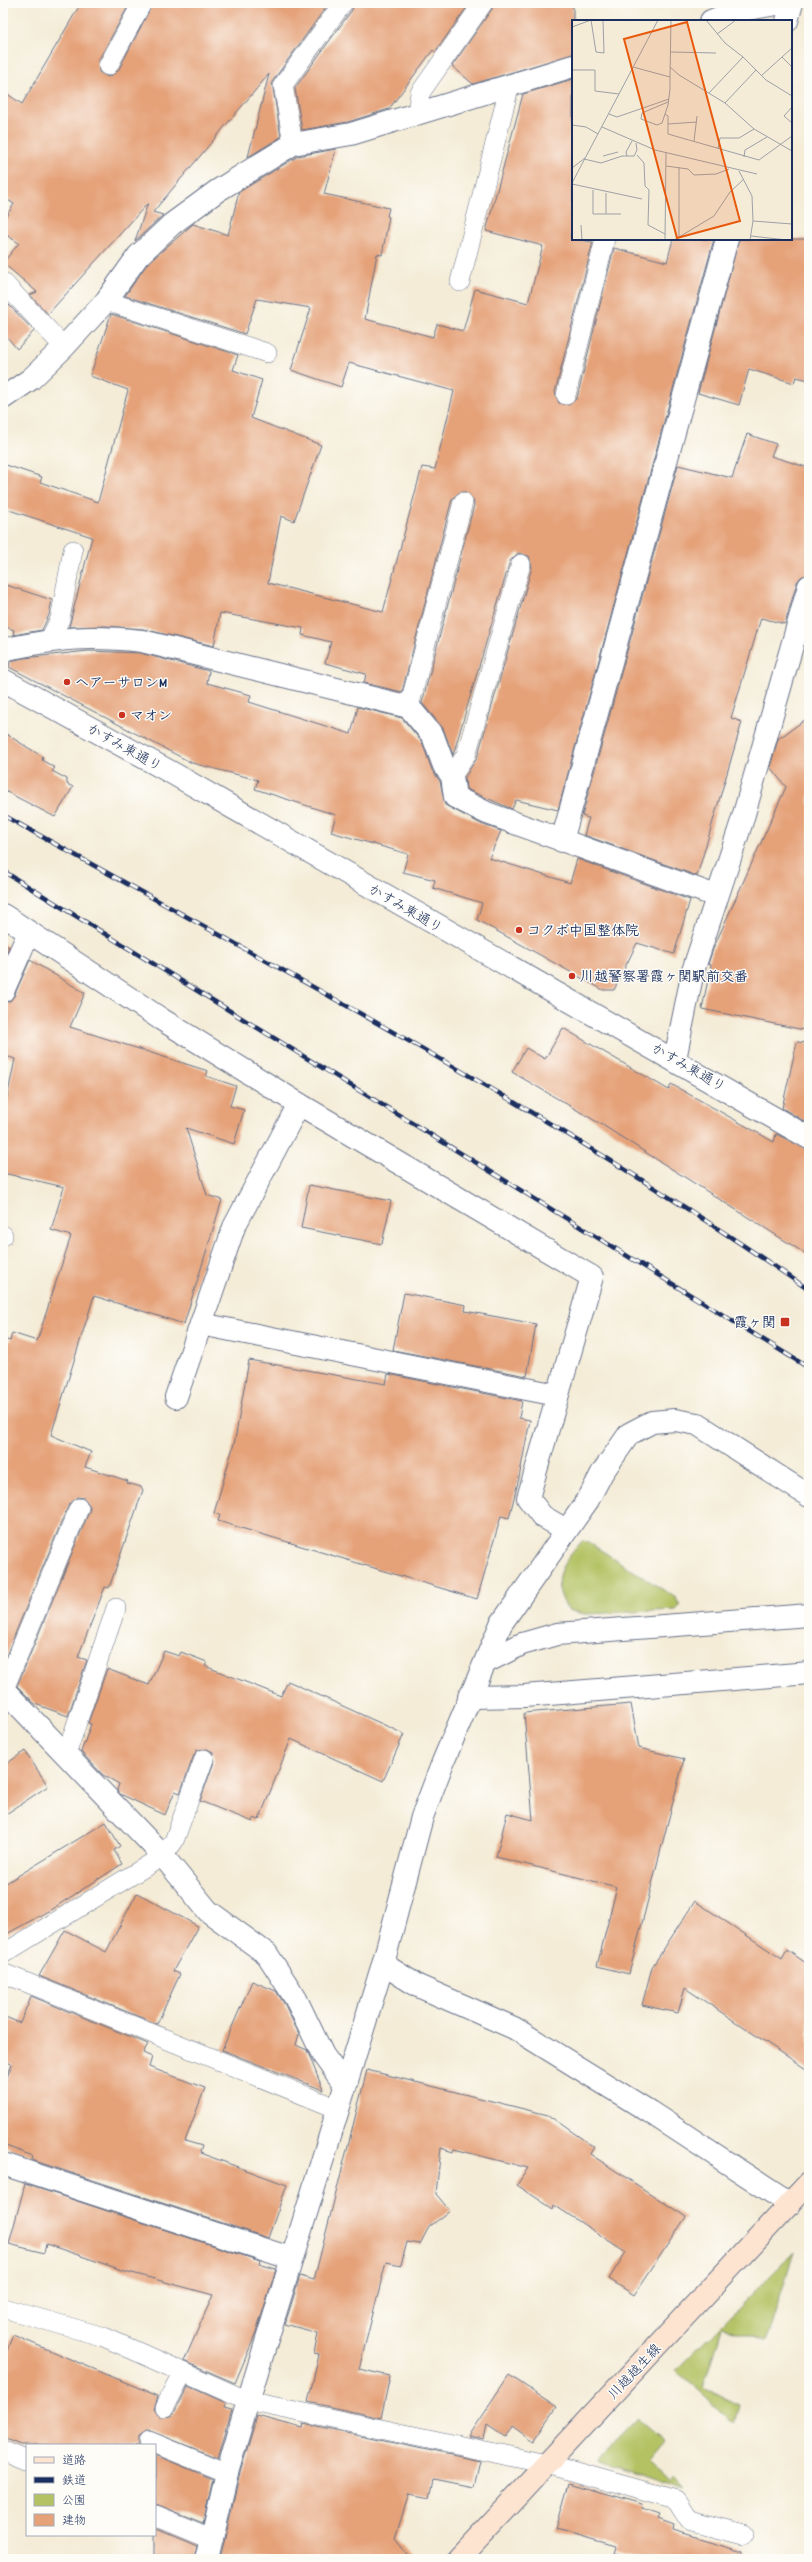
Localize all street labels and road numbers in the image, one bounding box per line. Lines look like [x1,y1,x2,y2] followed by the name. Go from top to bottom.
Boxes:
[83,720,165,778] street label: かすみ東通り
[364,880,446,939] street label: かすみ東通り
[647,1039,729,1098] street label: かすみ東通り
[604,2340,667,2405] street label: 川越越生線

